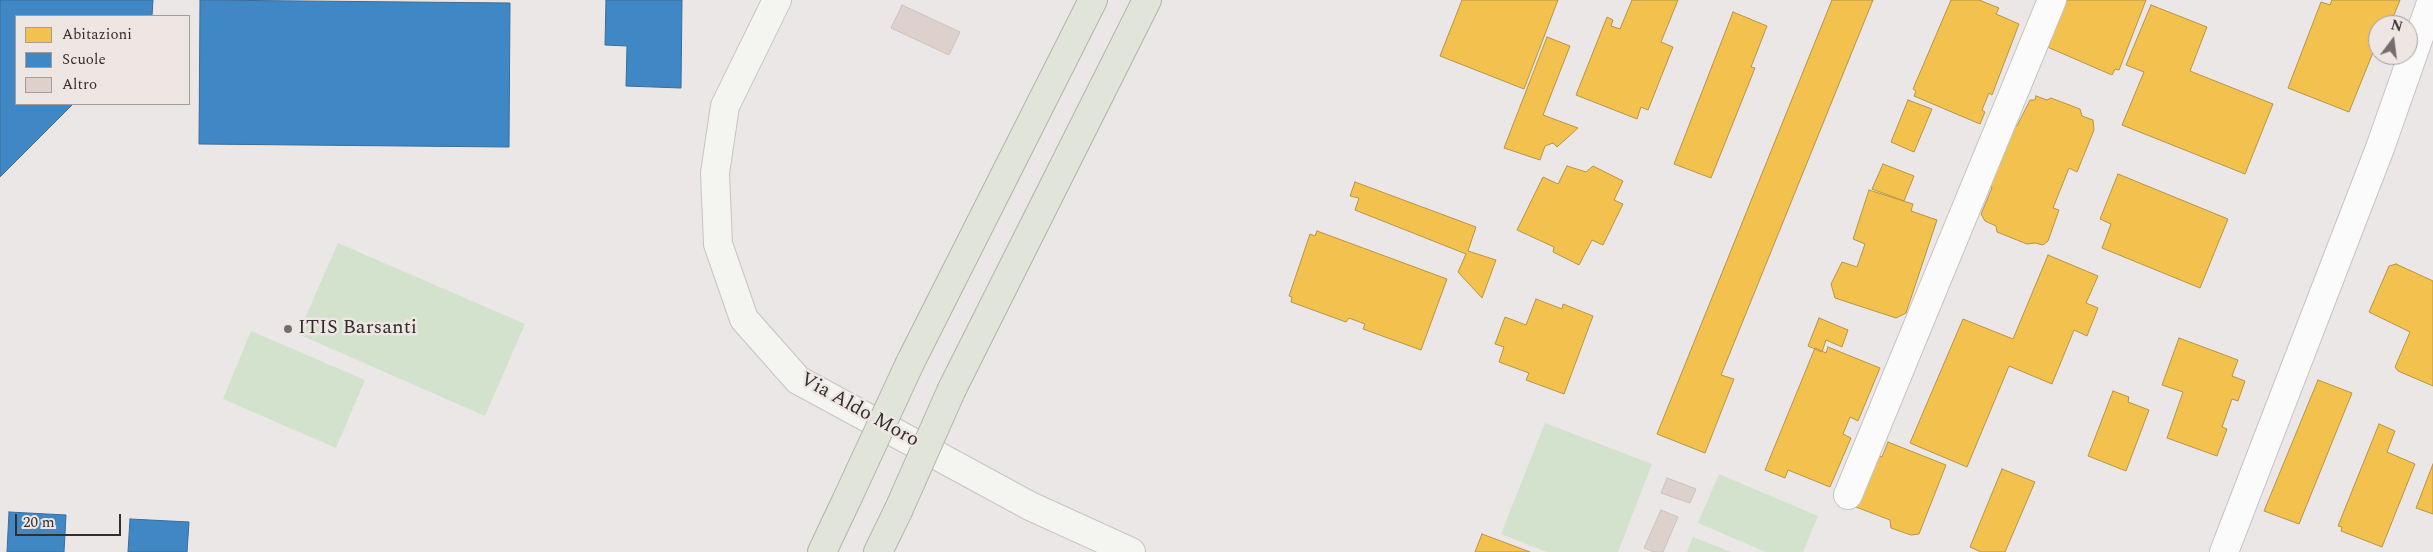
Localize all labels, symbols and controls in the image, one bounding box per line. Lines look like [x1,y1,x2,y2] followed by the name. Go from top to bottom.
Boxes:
[2389,14,2405,38] text: N
[15,15,190,105] legend
[2368,15,2418,65] north arrow
[62,23,132,46] text: Abitazioni
[62,48,106,71] text: Scuole
[62,73,97,96] text: Altro
[298,317,417,341] place label: ITIS Barsanti
[282,323,294,335] marker: ITIS Barsanti
[795,368,923,454] street label: Via Aldo Moro
[18,504,124,536] scale bar
[23,511,55,534] text: 20 m

